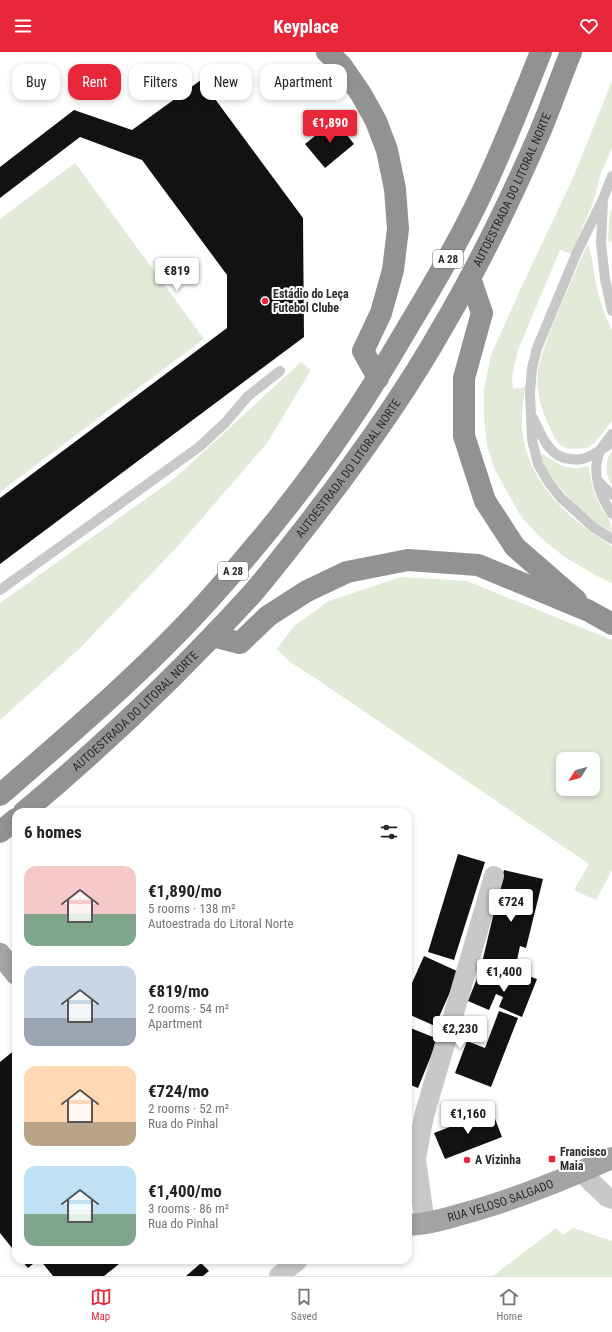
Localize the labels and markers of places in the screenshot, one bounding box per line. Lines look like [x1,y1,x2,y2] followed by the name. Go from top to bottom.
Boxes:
[297,110,363,144] pin: €1,890
[153,258,201,292] pin: €819
[273,287,349,315] place label: Estádio do Leça Futebol Clube
[260,296,270,306] marker: Estádio do Leça Futebol Clube
[487,889,535,923] pin: €724
[471,959,537,993] pin: €1,400
[427,1016,493,1050] pin: €2,230
[435,1101,501,1135] pin: €1,160
[560,1145,606,1173] place label: Francisco Maia
[475,1153,521,1167] place label: A Vizinha
[547,1154,557,1164] marker: Francisco Maia
[462,1155,472,1165] marker: A Vizinha

